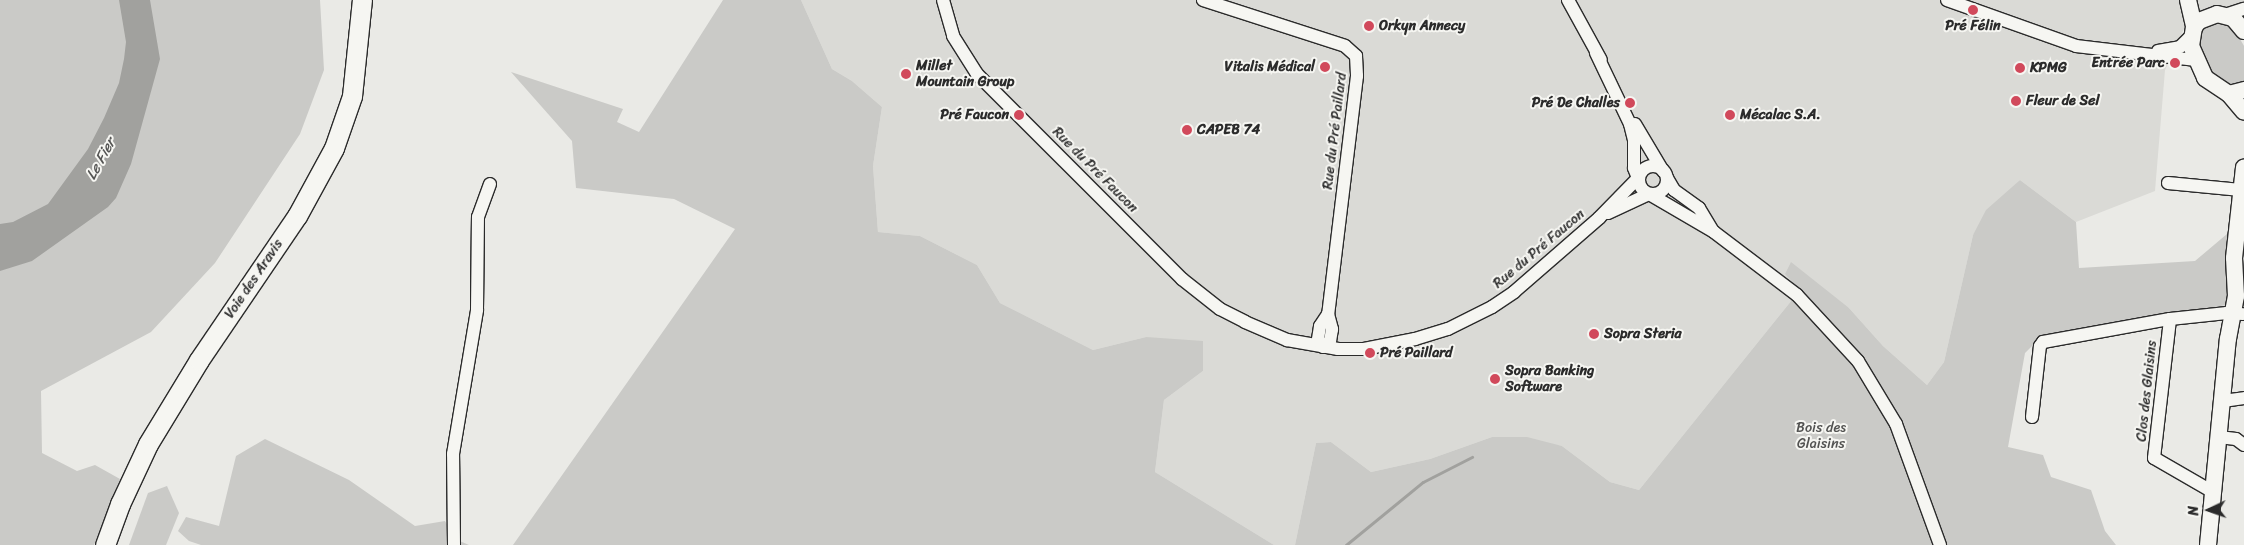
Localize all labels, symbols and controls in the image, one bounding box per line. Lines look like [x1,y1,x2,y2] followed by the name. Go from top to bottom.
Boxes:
[1967,4,1979,16] marker: Pré Félin
[1379,18,1465,34] place label: Orkyn Annecy
[1945,18,2001,34] place label: Pré Félin
[1363,20,1375,32] marker: Orkyn Annecy
[2092,55,2165,71] place label: Entrée Parc
[2169,57,2181,69] marker: Entrée Parc
[916,58,1014,90] place label: Millet Mountain Group
[1225,59,1315,75] place label: Vitalis Médical
[2030,60,2067,76] place label: KPMG
[1319,61,1331,73] marker: Vitalis Médical
[2014,62,2026,74] marker: KPMG
[900,68,912,80] marker: Millet Mountain Group
[1319,71,1351,191] street label: Rue du Pré Paillard
[2026,93,2100,109] place label: Fleur de Sel
[1531,95,1620,111] place label: Pré De Challes
[2010,95,2022,107] marker: Fleur de Sel
[1624,97,1636,109] marker: Pré De Challes
[940,107,1009,123] place label: Pré Faucon
[1740,107,1821,123] place label: Mécalac S.A.
[1013,109,1025,121] marker: Pré Faucon
[1724,109,1736,121] marker: Mécalac S.A.
[1197,122,1260,138] place label: CAPEB 74
[1049,124,1141,216] street label: Rue du Pré Faucon
[1181,124,1193,136] marker: CAPEB 74
[82,135,120,183] water label: Le Fier
[1490,206,1588,292] street label: Rue du Pré Faucon
[222,236,286,322] street label: Voie des Aravis
[1604,326,1682,342] place label: Sopra Steria
[1588,328,1600,340] marker: Sopra Steria
[2133,339,2161,443] street label: Clos des Glaisins
[1380,345,1453,361] place label: Pré Paillard
[1364,347,1376,359] marker: Pré Paillard
[1505,363,1594,396] place label: Sopra Banking Software
[1489,373,1501,385] marker: Sopra Banking Software
[1796,420,1846,452] park label: Bois des Glaisins
[2184,485,2234,535] north arrow
[2181,505,2206,516] text: N

